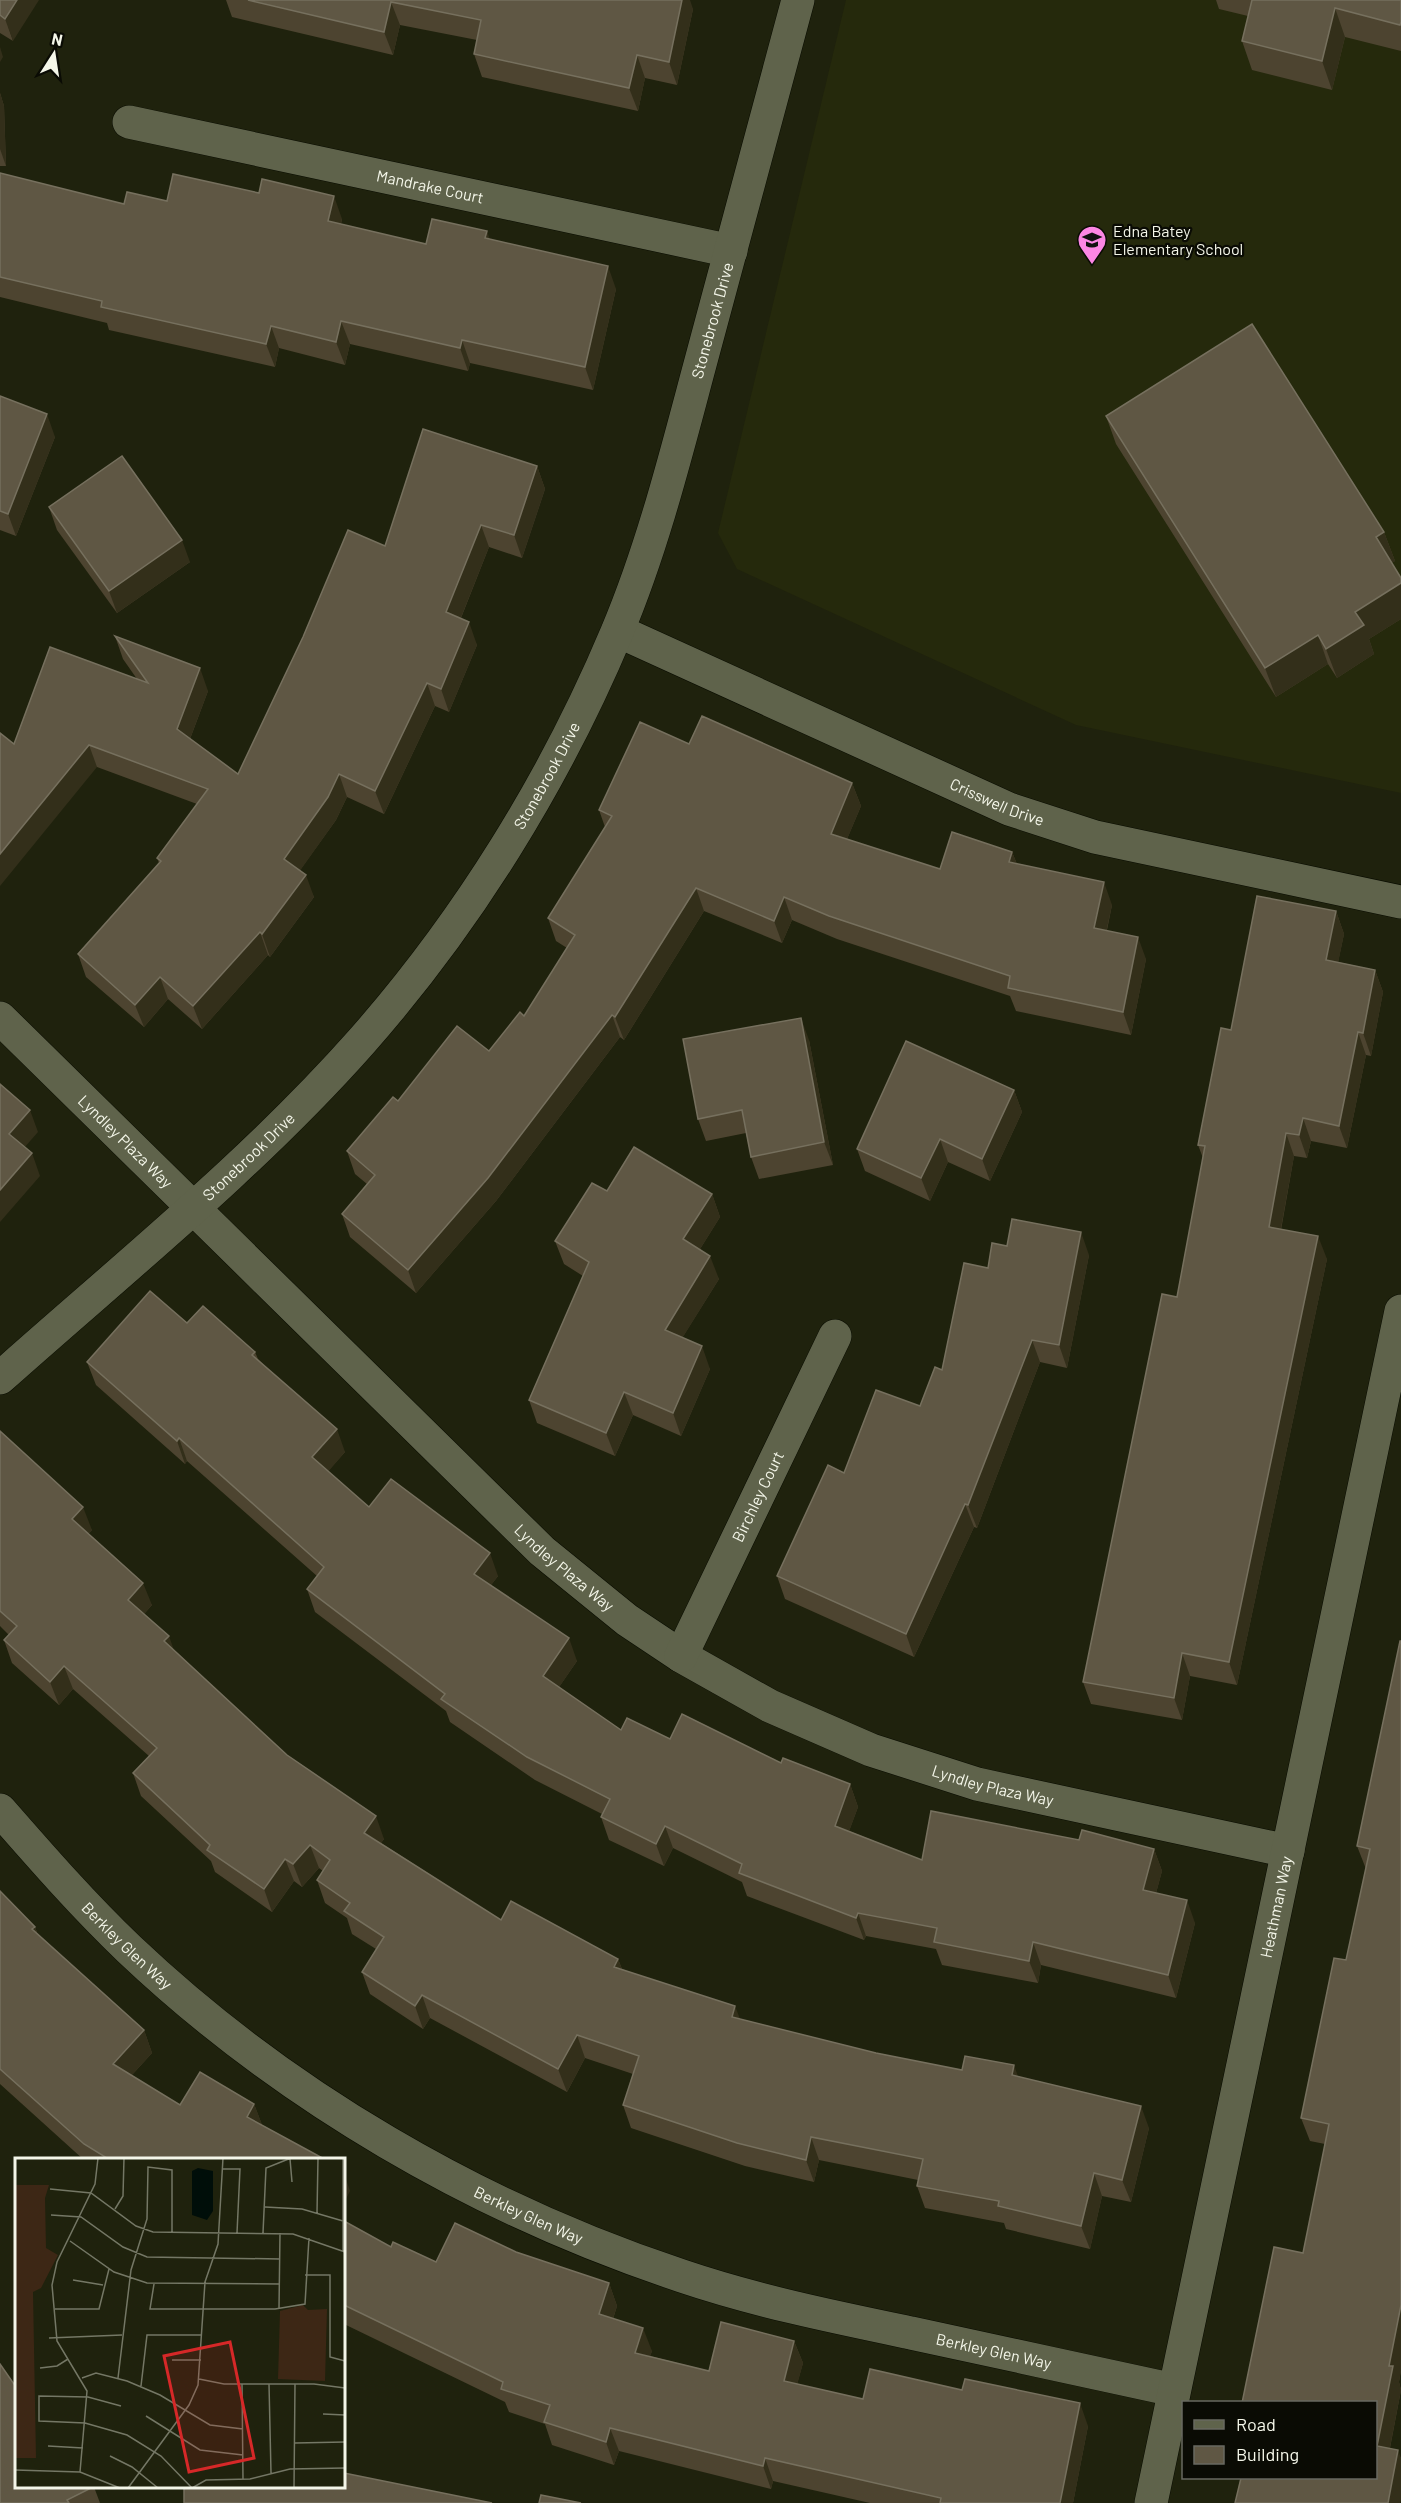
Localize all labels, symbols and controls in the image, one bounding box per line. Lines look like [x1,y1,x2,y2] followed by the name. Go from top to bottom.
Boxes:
[24,24,84,84] north arrow
[50,28,64,49] text: N
[375,165,486,207] street label: Mandrake Court
[1113,221,1243,258] place label: Edna Batey Elementary School
[1076,224,1108,266] school or university icon: Edna Batey Elementary School
[687,260,737,380] street label: Stonebrook Drive
[509,718,583,832] street label: Stonebrook Drive
[947,773,1047,829] street label: Crisswell Drive
[75,1091,177,1192] street label: Lyndley Plaza Way
[198,1108,298,1204] street label: Stonebrook Drive
[727,1448,787,1545] street label: Birchley Court
[511,1520,619,1615] street label: Lyndley Plaza Way
[930,1760,1056,1809] street label: Lyndley Plaza Way
[1256,1854,1296,1959] street label: Heathman Way
[78,1898,177,1993] street label: Berkley Glen Way
[15,2158,345,2488] inset map
[471,2181,587,2248] street label: Berkley Glen Way
[934,2329,1054,2372] street label: Berkley Glen Way
[1182,2401,1377,2479] legend
[1236,2413,1276,2435] text: Road
[1236,2443,1299,2465] text: Building

